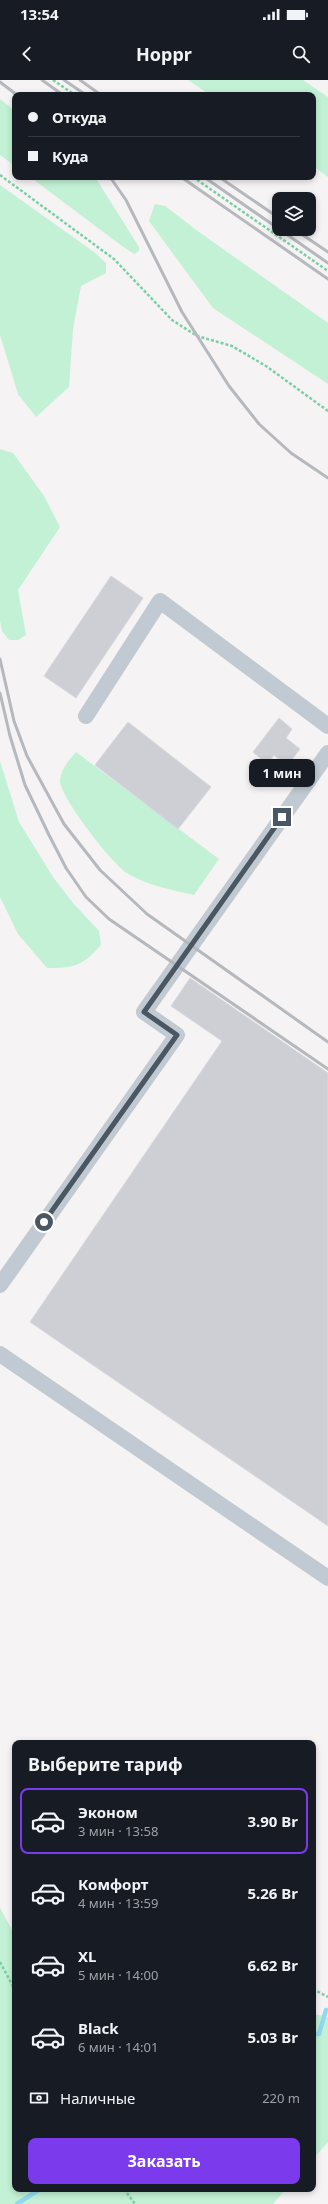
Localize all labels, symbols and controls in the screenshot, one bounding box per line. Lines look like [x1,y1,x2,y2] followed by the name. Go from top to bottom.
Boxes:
[20,4,59,24] text: 13:54
[136,42,192,66] text: Hoppr
[16,43,38,65] icon: back
[290,43,312,65] icon: search
[52,107,107,127] text: Откуда
[52,146,89,166] text: Куда
[272,192,316,236] map controls
[272,192,316,236] button: layers
[249,759,315,787] callout: 1 мин
[263,764,302,782] text: 1 мин
[273,808,291,826] route end
[35,1213,53,1231] route start
[28,1752,183,1776] text: Выберите тариф
[78,1802,138,1822] text: Эконом
[30,1803,66,1839] icon: car
[247,1811,298,1831] text: 3.90 Br
[78,1822,158,1840] text: 3 мин · 13:58
[78,1874,148,1894] text: Комфорт
[30,1875,66,1911] icon: car
[247,1883,298,1903] text: 5.26 Br
[78,1894,158,1912] text: 4 мин · 13:59
[78,1946,96,1966] text: XL
[30,1947,66,1983] icon: car
[247,1955,298,1975] text: 6.62 Br
[78,1966,158,1984] text: 5 мин · 14:00
[78,2018,118,2038] text: Black
[30,2019,66,2055] icon: car
[247,2027,298,2047] text: 5.03 Br
[78,2038,158,2056] text: 6 мин · 14:01
[28,2087,50,2109] icon: cash
[60,2088,135,2108] text: Наличные
[262,2089,300,2107] text: 220 m
[28,2138,300,2184] button: Заказать

